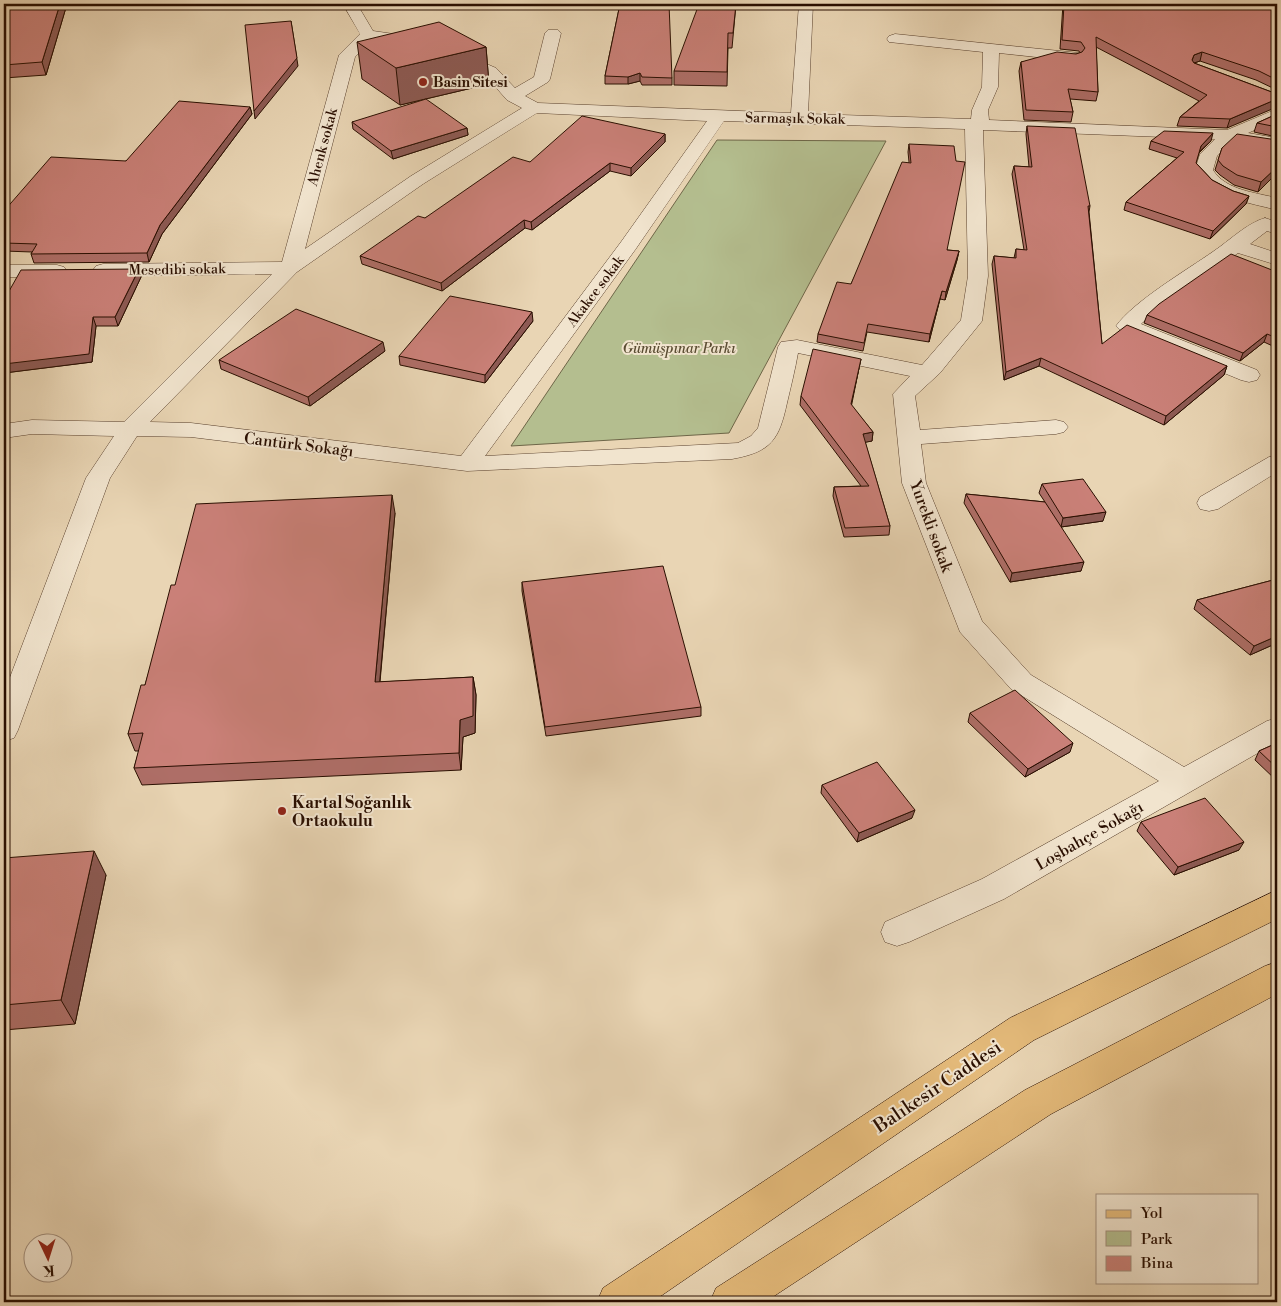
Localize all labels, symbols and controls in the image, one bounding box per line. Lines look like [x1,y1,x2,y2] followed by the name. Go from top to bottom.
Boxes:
[433,74,508,92] place label: Basin Sitesi
[417,76,429,88] marker: Basin Sitesi
[304,106,342,189] street label: Ahenk sokak
[745,109,846,129] street label: Sarmaşık Sokak
[563,252,629,332] street label: Akakce sokak
[128,260,226,280] street label: Mesedibi sokak
[623,340,736,358] park label: Gümüşpınar Parkı
[243,428,355,462] street label: Cantürk Sokağı
[905,477,958,577] street label: Yurekli sokak
[292,793,413,831] place label: Kartal Soğanlık Ortaokulu
[1032,797,1147,875] street label: Loşbahçe Sokağı
[276,805,288,817] marker: Kartal Soğanlık Ortaokulu
[868,1035,1006,1139] street label: Balıkesir Caddesi
[1096,1194,1258,1284] legend
[1140,1204,1163,1223] text: Yol
[1141,1230,1173,1249] text: Park
[22,1234,72,1284] north arrow
[1140,1254,1173,1273] text: Bina
[42,1261,55,1279] text: K

